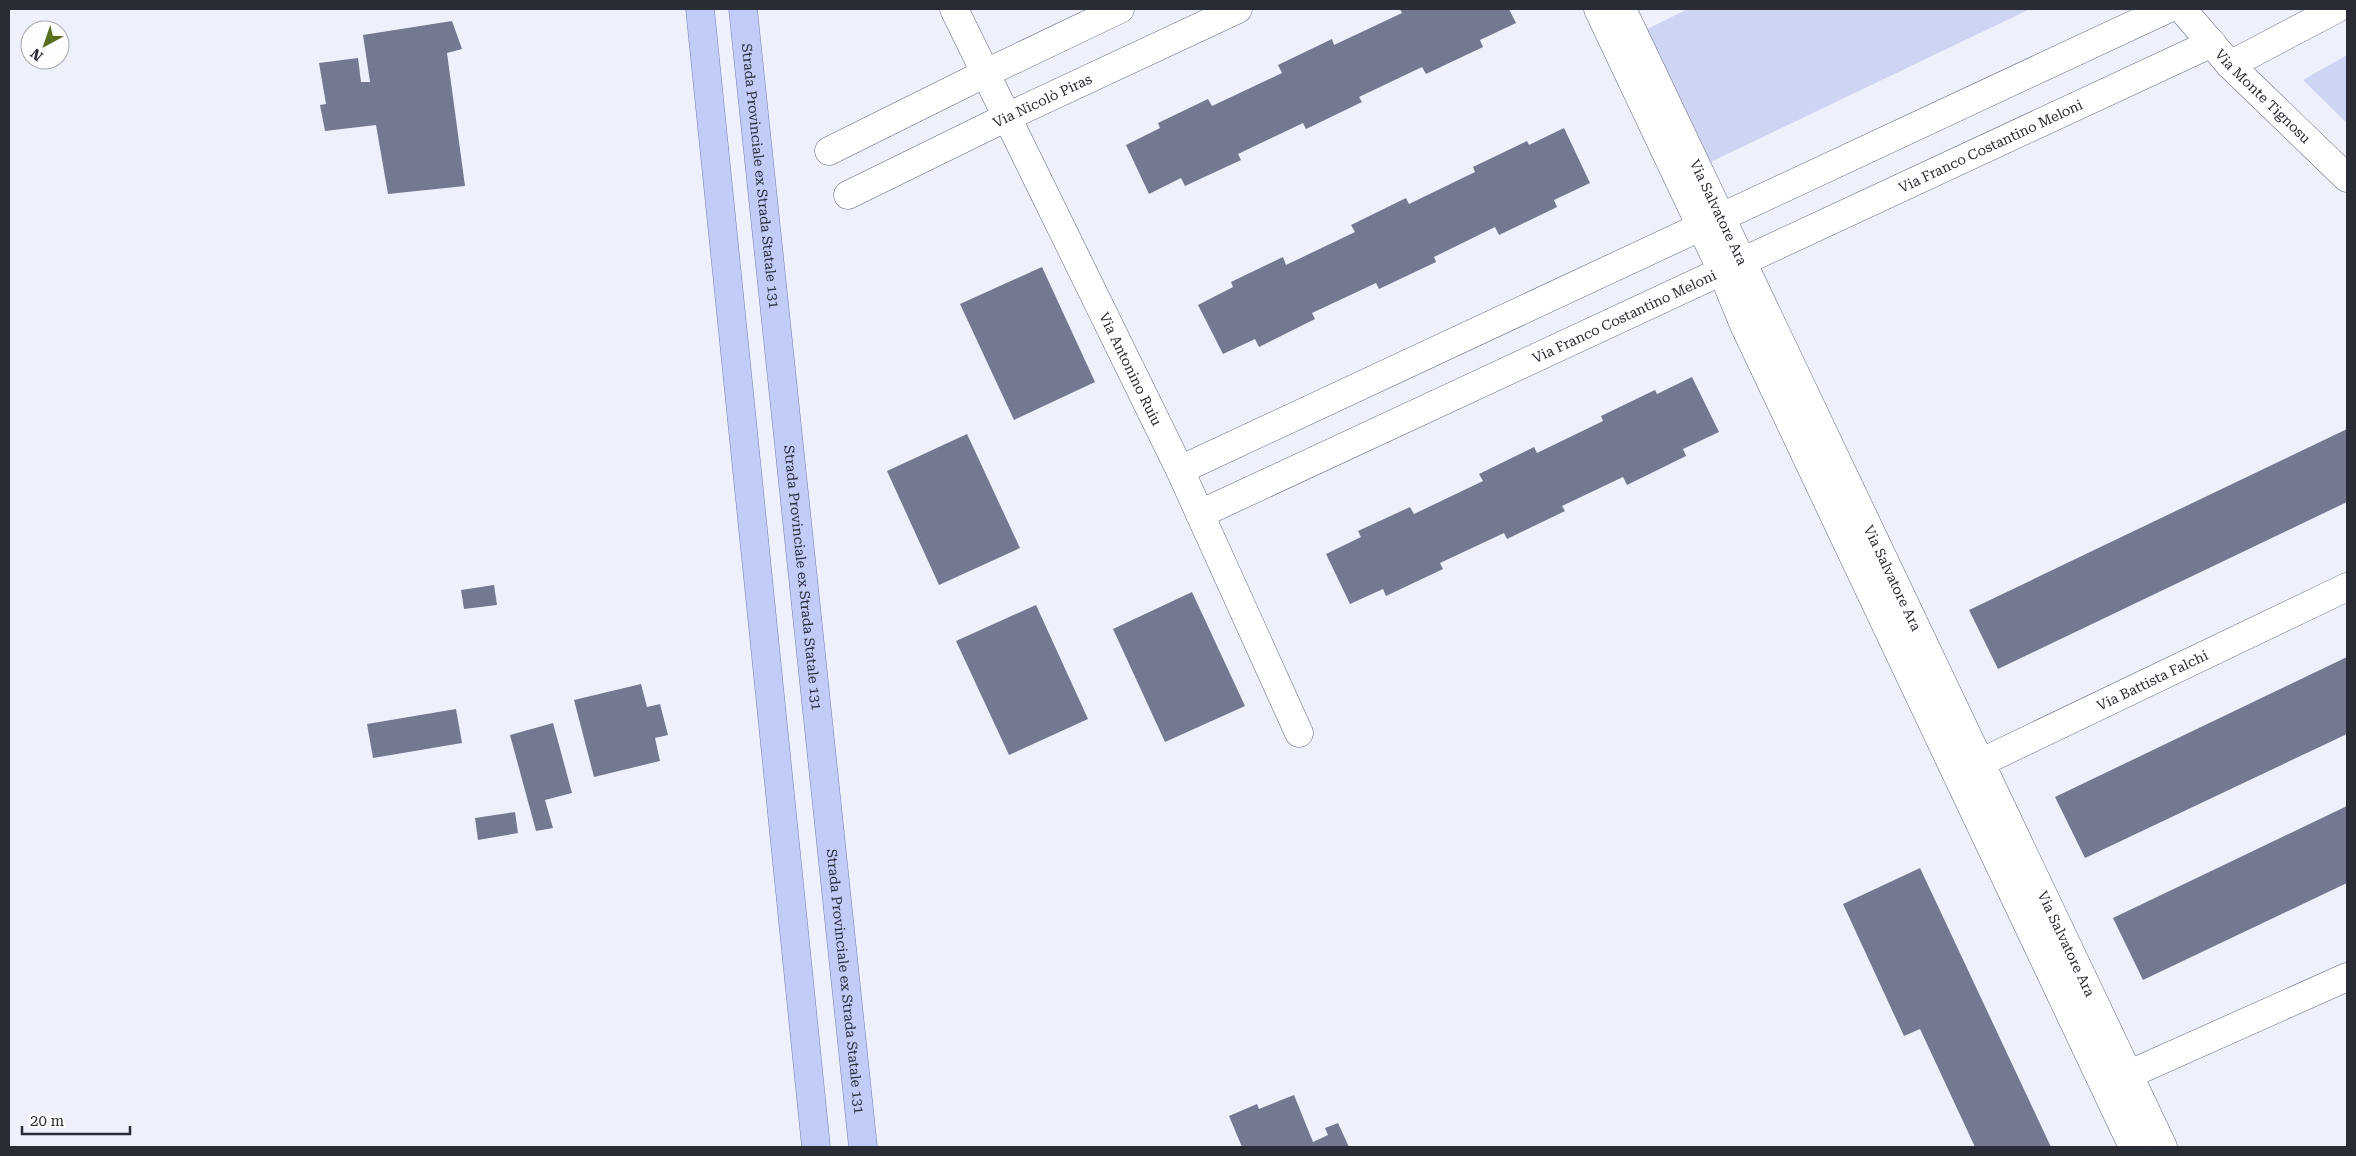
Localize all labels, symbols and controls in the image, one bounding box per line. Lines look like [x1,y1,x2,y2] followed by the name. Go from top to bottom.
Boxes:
[20,20,70,70] north arrow
[739,43,783,310] street label: Strada Provinciale ex Strada Statale 131
[27,45,46,65] text: N
[2212,46,2314,147] street label: Via Monte Tignosu
[990,70,1095,131] street label: Via Nicolò Piras
[1896,96,2086,196] street label: Via Franco Costantino Meloni
[1687,157,1751,268] street label: Via Salvatore Ara
[1530,267,1719,366] street label: Via Franco Costantino Meloni
[1096,310,1165,428] street label: Via Antonino Ruiu
[781,444,825,711] street label: Strada Provinciale ex Strada Statale 131
[1861,523,1925,634] street label: Via Salvatore Ara
[2094,647,2211,714] street label: Via Battista Falchi
[824,848,868,1115] street label: Strada Provinciale ex Strada Statale 131
[2034,888,2098,999] street label: Via Salvatore Ara
[22,1104,130,1136] scale bar
[30,1112,65,1130] text: 20 m

